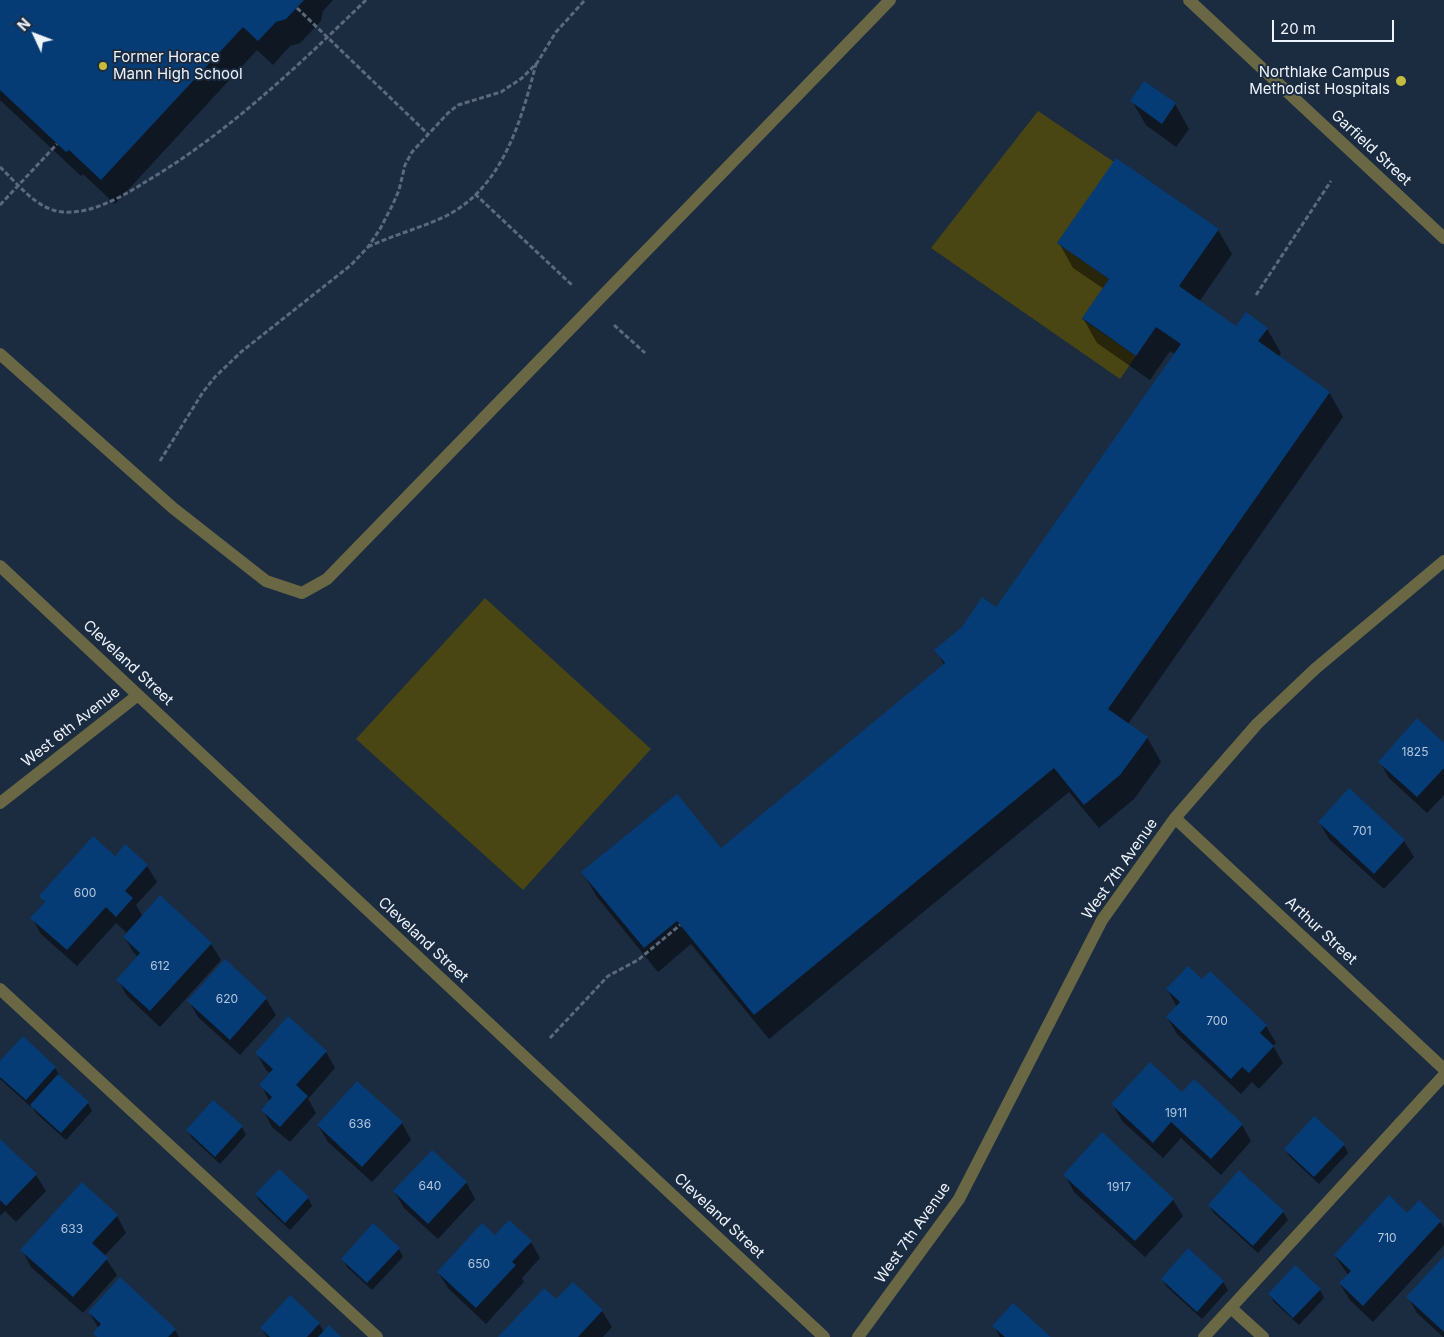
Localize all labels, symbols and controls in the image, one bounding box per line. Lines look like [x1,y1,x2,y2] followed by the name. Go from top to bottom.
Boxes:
[10,10,60,60] north arrow
[1274,10,1396,42] scale bar
[14,15,34,34] text: N
[1280,19,1316,38] text: 20 m
[113,48,243,83] place label: Former Horace Mann High School
[97,60,109,72] marker: Former Horace Mann High School
[1249,63,1390,98] place label: Northlake Campus Methodist Hospitals
[1394,74,1408,88] marker: Northlake Campus Methodist Hospitals
[1327,106,1415,190] street label: Garfield Street
[79,617,177,709] street label: Cleveland Street
[18,683,124,771] street label: West 6th Avenue
[1402,745,1428,759] house number: 1825
[1079,815,1161,923] street label: West 7th Avenue
[1352,824,1372,838] house number: 701
[74,886,96,900] house number: 600
[1282,893,1360,969] street label: Arthur Street
[374,894,472,986] street label: Cleveland Street
[150,959,170,973] house number: 612
[216,992,238,1006] house number: 620
[1206,1014,1228,1028] house number: 700
[1165,1106,1187,1120] house number: 1911
[349,1117,371,1131] house number: 636
[670,1170,768,1262] street label: Cleveland Street
[419,1179,441,1193] house number: 640
[872,1179,954,1287] street label: West 7th Avenue
[1107,1180,1131,1194] house number: 1917
[61,1222,83,1236] house number: 633
[1377,1231,1397,1245] house number: 710
[468,1257,490,1271] house number: 650

